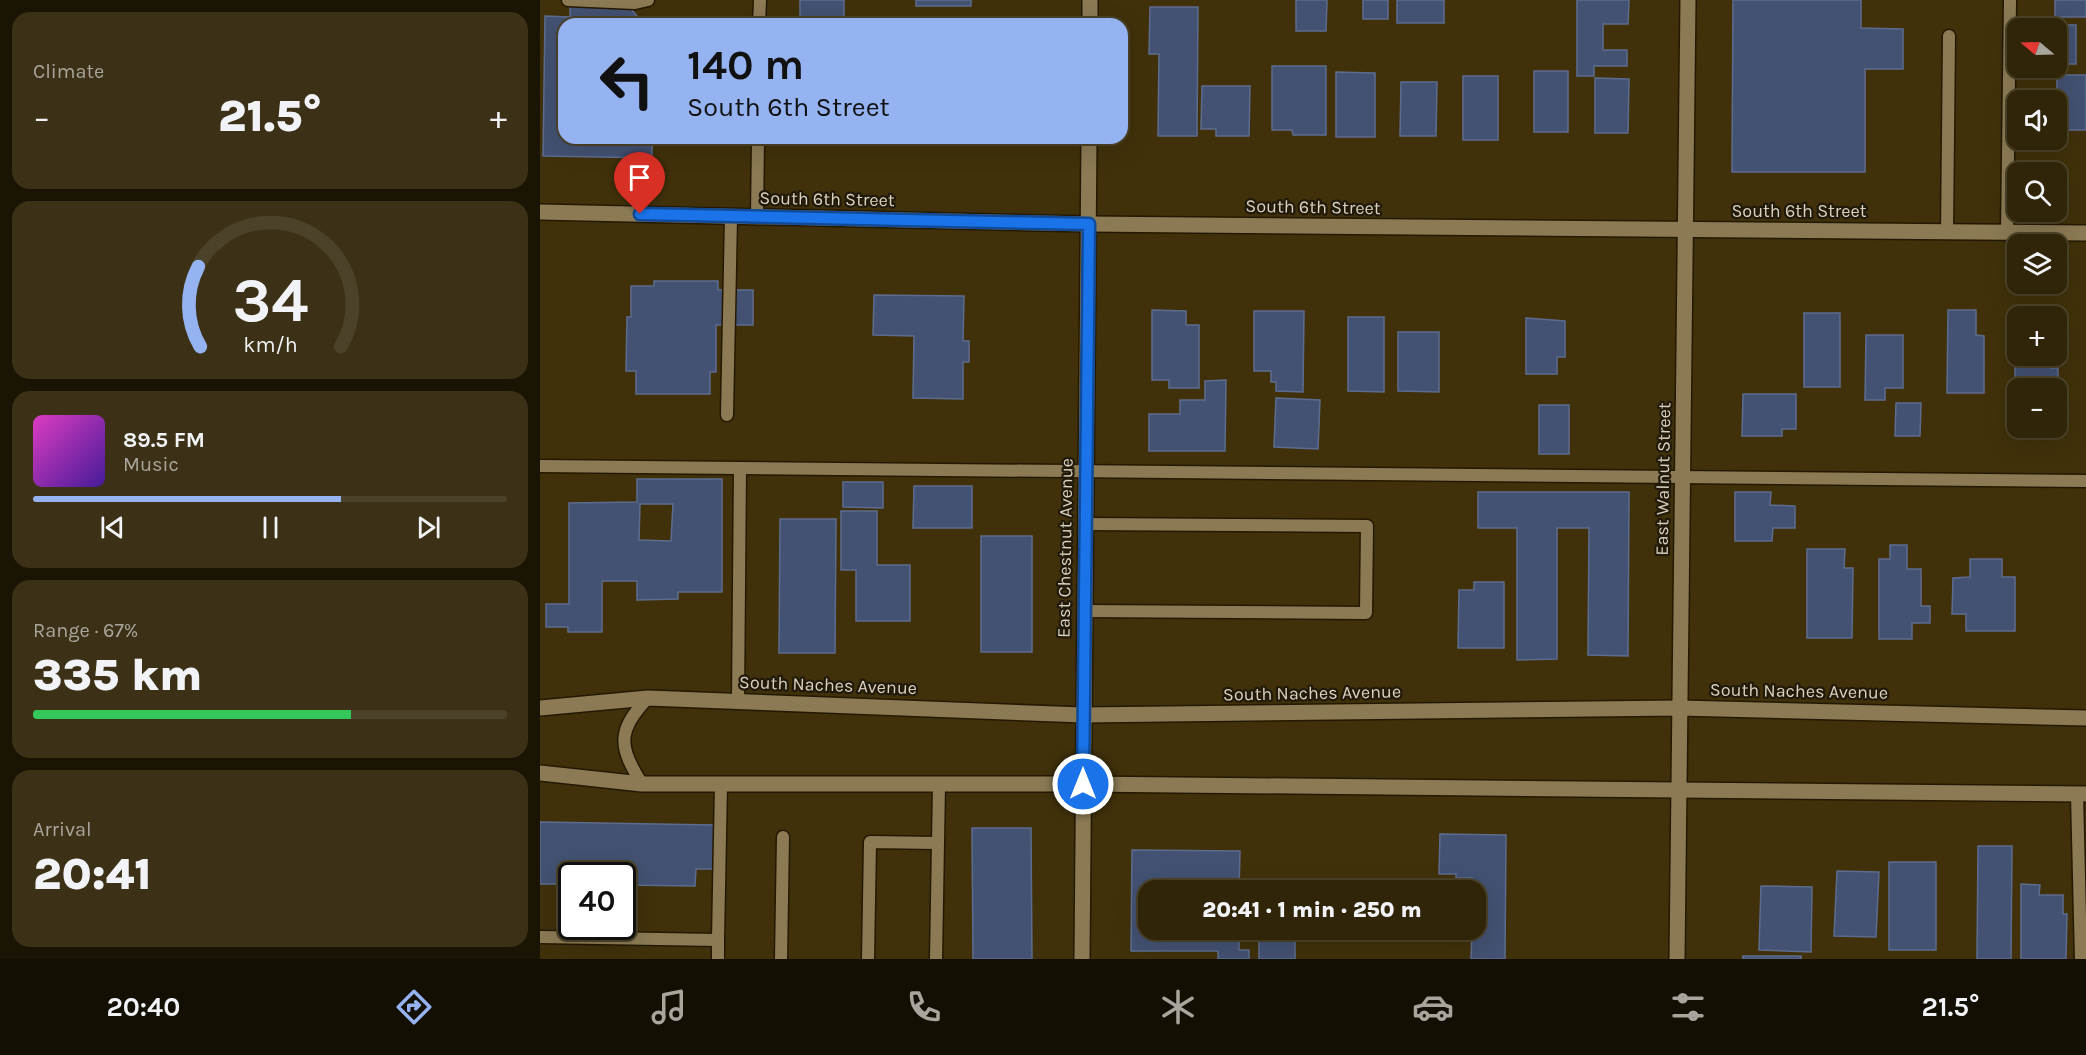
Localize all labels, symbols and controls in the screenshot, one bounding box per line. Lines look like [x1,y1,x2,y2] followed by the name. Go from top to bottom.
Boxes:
[2007,18,2067,78] north arrow
[2007,18,2067,438] map controls
[687,40,804,90] text: 140 m
[588,42,666,120] icon: left
[33,60,104,83] text: Climate
[218,90,322,142] text: 21.5°
[2007,90,2067,150] button: sound
[687,91,890,123] text: South 6th Street
[33,98,50,136] text: −
[490,98,507,136] text: +
[614,152,665,214] pin
[623,161,656,194] icon: arrive
[2007,162,2067,222] button: search
[759,187,895,211] street label: South 6th Street
[1245,195,1381,219] street label: South 6th Street
[1731,200,1867,222] street label: South 6th Street
[2007,234,2067,294] button: layers
[232,264,308,337] text: 34
[2007,306,2067,366] button: +
[243,333,297,358] text: km/h
[2007,378,2067,438] button: −
[1651,402,1675,556] street label: East Walnut Street
[123,427,205,453] text: 89.5 FM
[123,453,179,476] text: Music
[1052,458,1078,638] street label: East Chestnut Avenue
[96,511,129,544] icon: previous
[254,511,287,544] icon: pause
[412,511,445,544] icon: next
[33,619,138,642] text: Range · 67%
[33,649,202,701] text: 335 km
[739,671,917,699] street label: South Naches Avenue
[1710,678,1888,704] street label: South Naches Avenue
[1223,680,1401,706] street label: South Naches Avenue
[1051,752,1115,816] position arrow
[33,818,92,841] text: Arrival
[33,848,152,900] text: 20:41
[558,862,636,940] speed limit sign: 40
[1202,897,1422,923] text: 20:41 · 1 min · 250 m
[393,986,435,1028] icon: directions
[648,986,690,1028] icon: music
[903,986,945,1028] icon: phone
[1157,986,1199,1028] icon: climate
[1412,986,1454,1028] icon: car
[1667,986,1709,1028] icon: filters
[106,991,180,1023] text: 20:40
[1922,991,1980,1023] text: 21.5°

